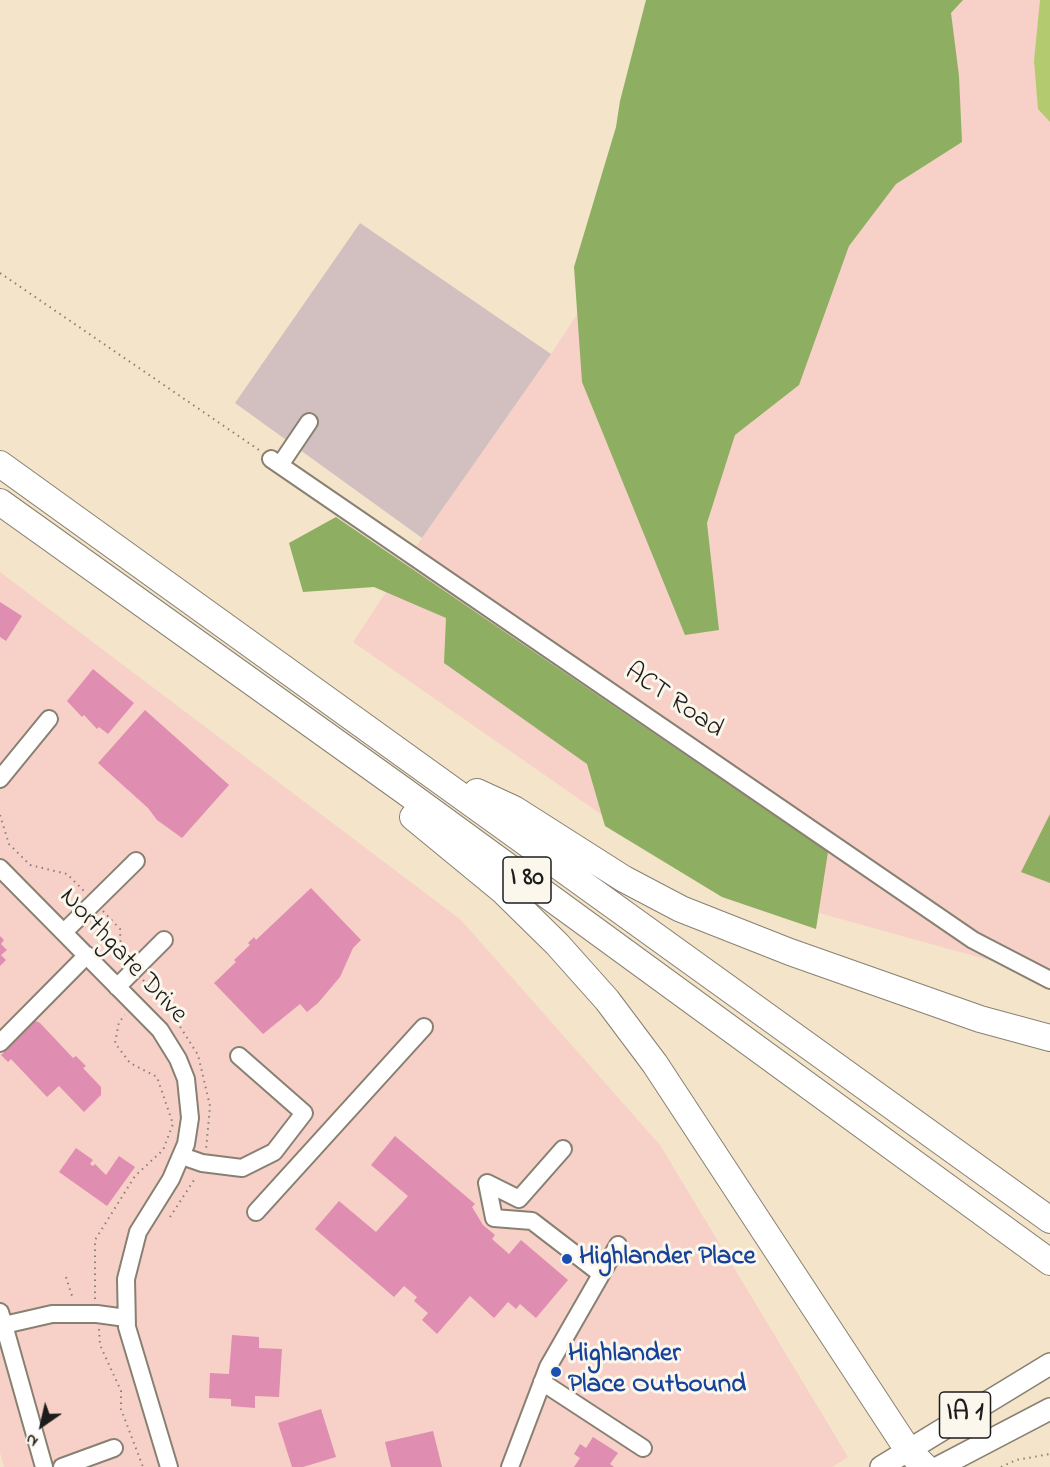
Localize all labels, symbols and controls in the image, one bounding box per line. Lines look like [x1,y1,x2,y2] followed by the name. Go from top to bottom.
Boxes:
[617,657,729,747] street label: ACT Road
[503,857,551,903] road number: I 80
[51,882,193,1032] street label: Northgate Drive
[579,1243,755,1275] place label: Highlander Place
[560,1252,574,1266] marker: Highlander Place
[568,1340,746,1403] place label: Highlander Place Outbound
[549,1365,563,1379] marker: Highlander Place Outbound
[940,1392,990,1438] road number: IA 1
[12,1395,72,1455] north arrow
[21,1427,43,1453] text: N

